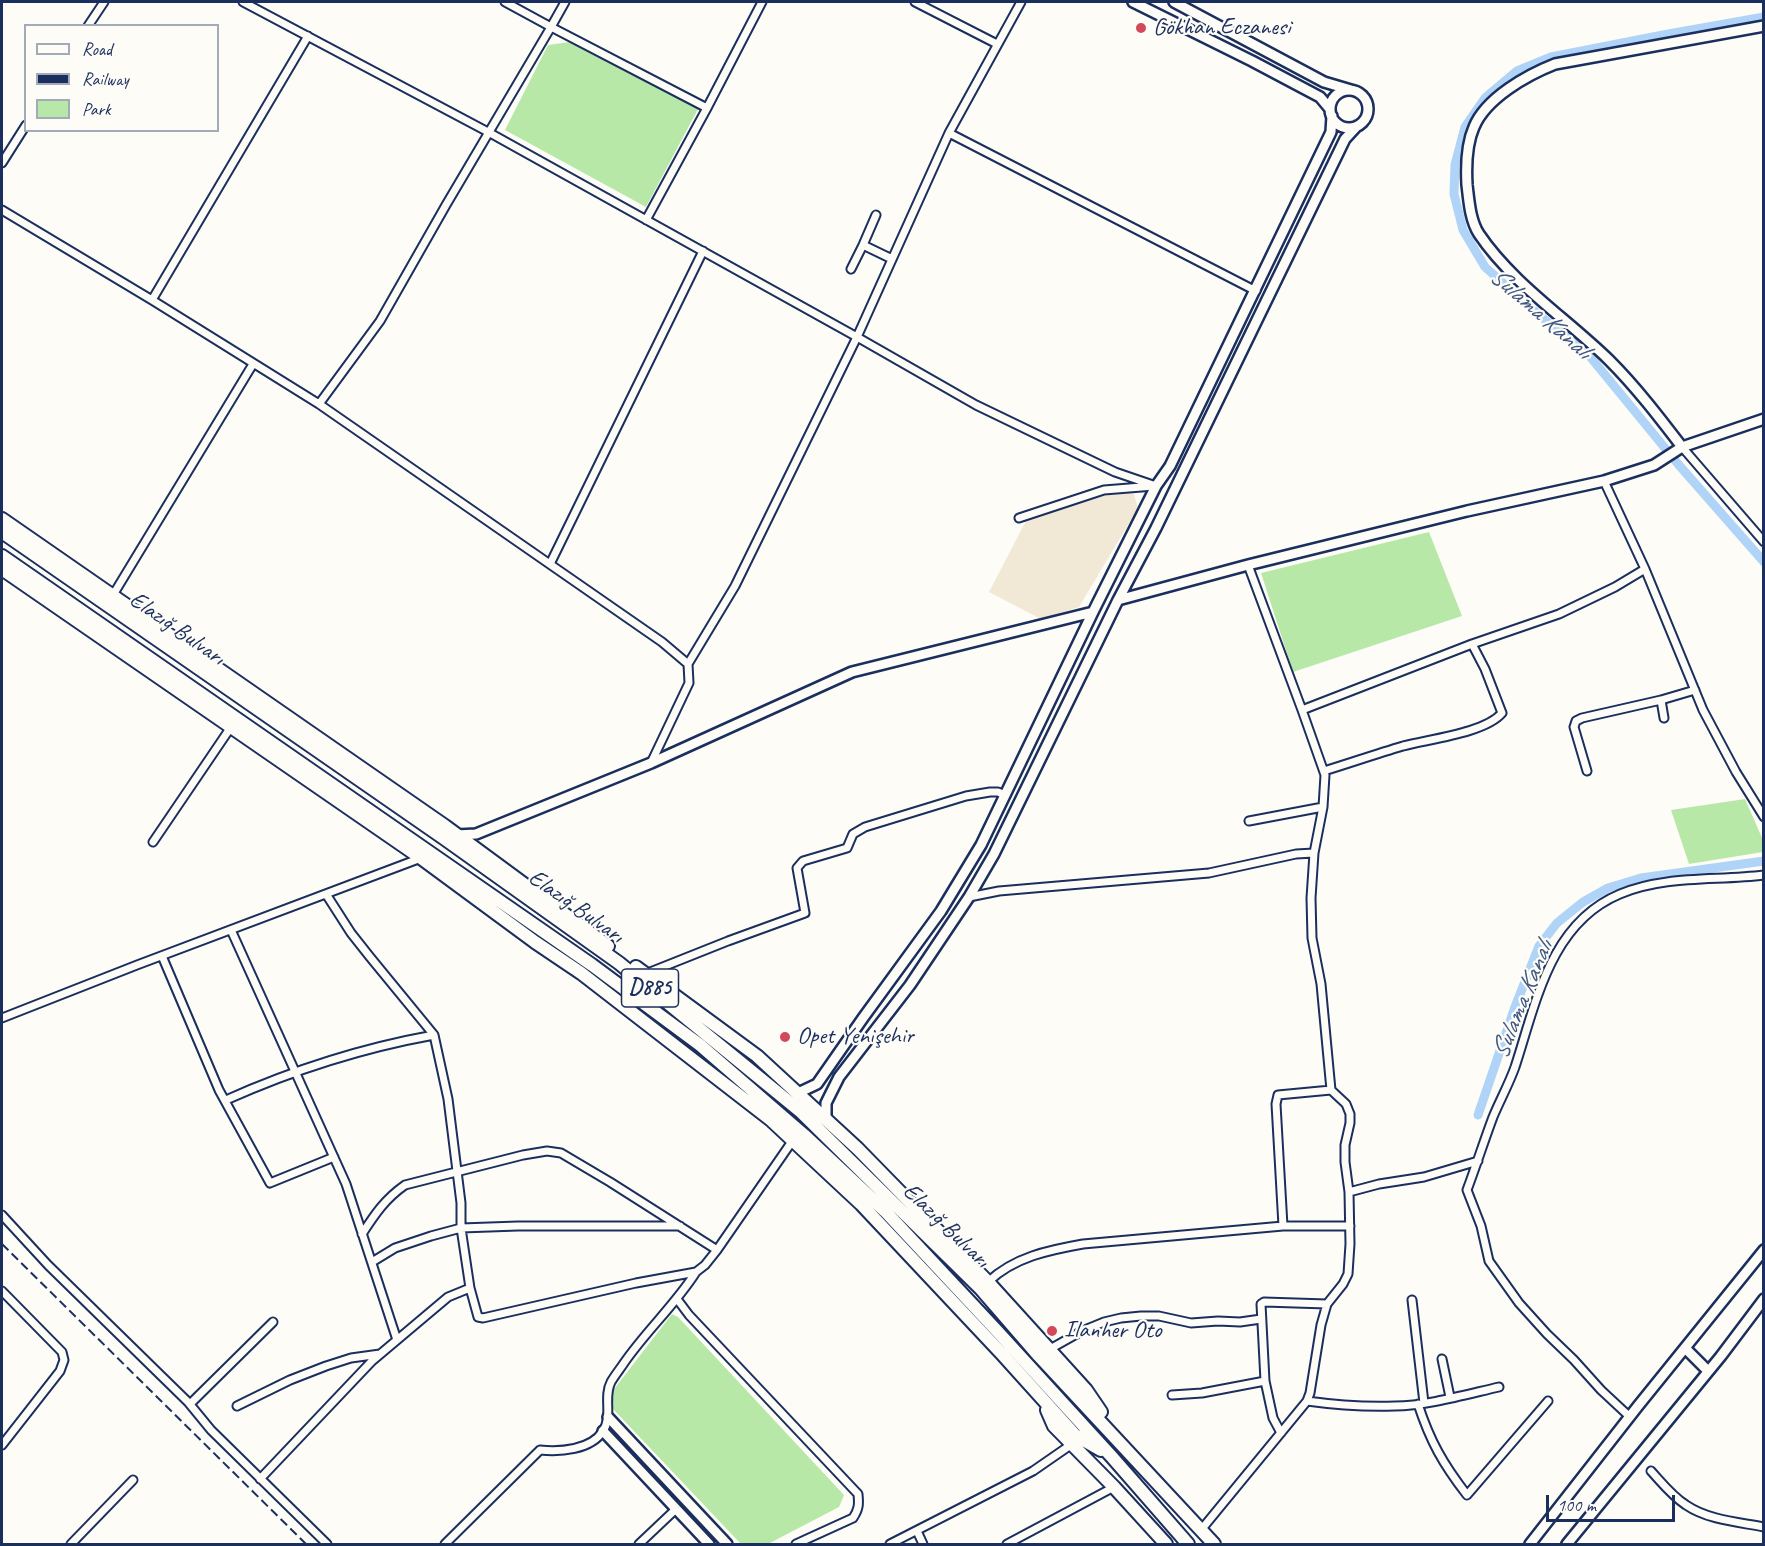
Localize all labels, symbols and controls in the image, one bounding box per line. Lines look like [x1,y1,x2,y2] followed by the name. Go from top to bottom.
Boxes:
[1153,14,1290,42] place label: Gökhan Eczanesi
[1134,21,1148,35] marker: Gökhan Eczanesi
[24,24,219,132] legend
[82,38,112,60] text: Road
[82,68,129,90] text: Railway
[82,98,111,120] text: Park
[1483,261,1597,367] water label: Sulama Kanalı
[124,586,230,672] street label: Elazığ Bulvarı
[523,864,629,950] street label: Elazığ Bulvarı
[1485,937,1561,1063] water label: Sulama Kanalı
[622,969,678,1007] road number: D885
[797,1023,914,1051] place label: Opet Yenişehir
[778,1030,792,1044] marker: Opet Yenişehir
[896,1177,996,1275] street label: Elazığ Bulvarı
[1064,1317,1161,1345] place label: Ilanher Oto
[1045,1324,1059,1338] marker: Ilanher Oto
[1549,1483,1678,1521] scale bar
[1557,1494,1596,1516] text: 100 m

